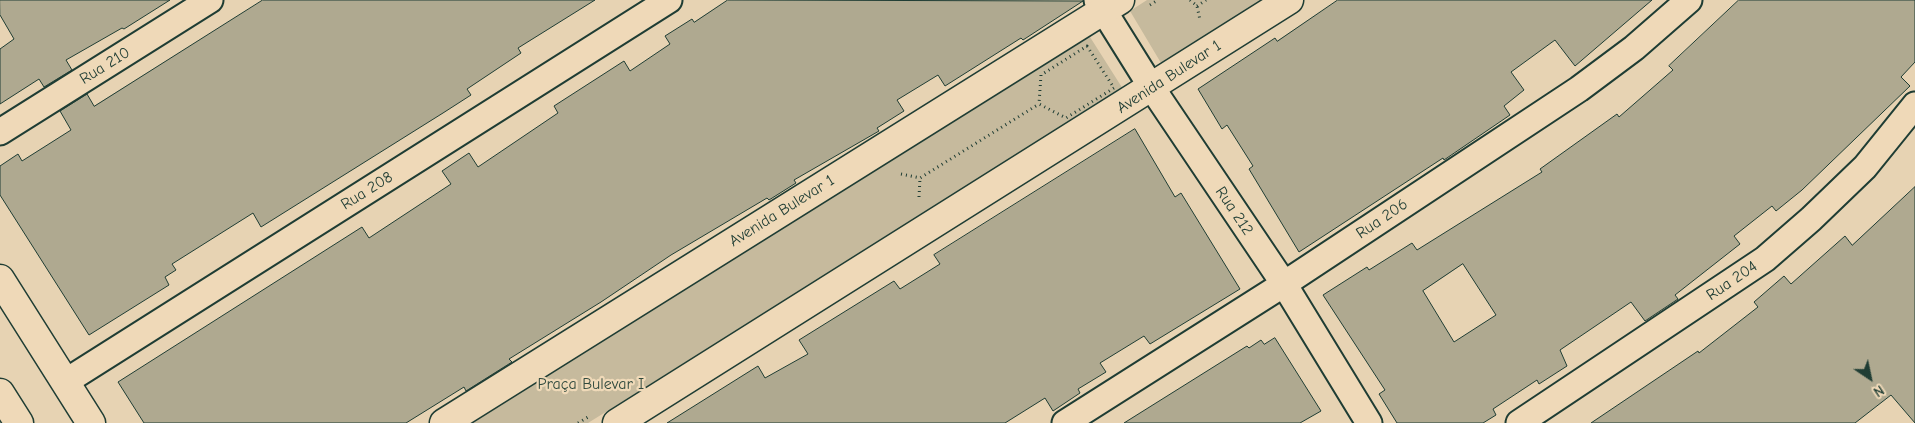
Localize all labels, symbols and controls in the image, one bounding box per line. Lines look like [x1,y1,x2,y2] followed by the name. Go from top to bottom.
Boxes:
[1113,36,1225,118] street label: Avenida Bulevar 1
[76,43,134,89] street label: Rua 210
[337,168,397,214] street label: Rua 208
[726,171,838,251] street label: Avenida Bulevar 1
[1211,183,1257,239] street label: Rua 212
[1353,195,1411,243] street label: Rua 206
[1703,257,1761,305] street label: Rua 204
[1845,353,1895,403] north arrow
[538,374,644,394] park label: Praça Bulevar I
[1870,381,1887,400] text: N

